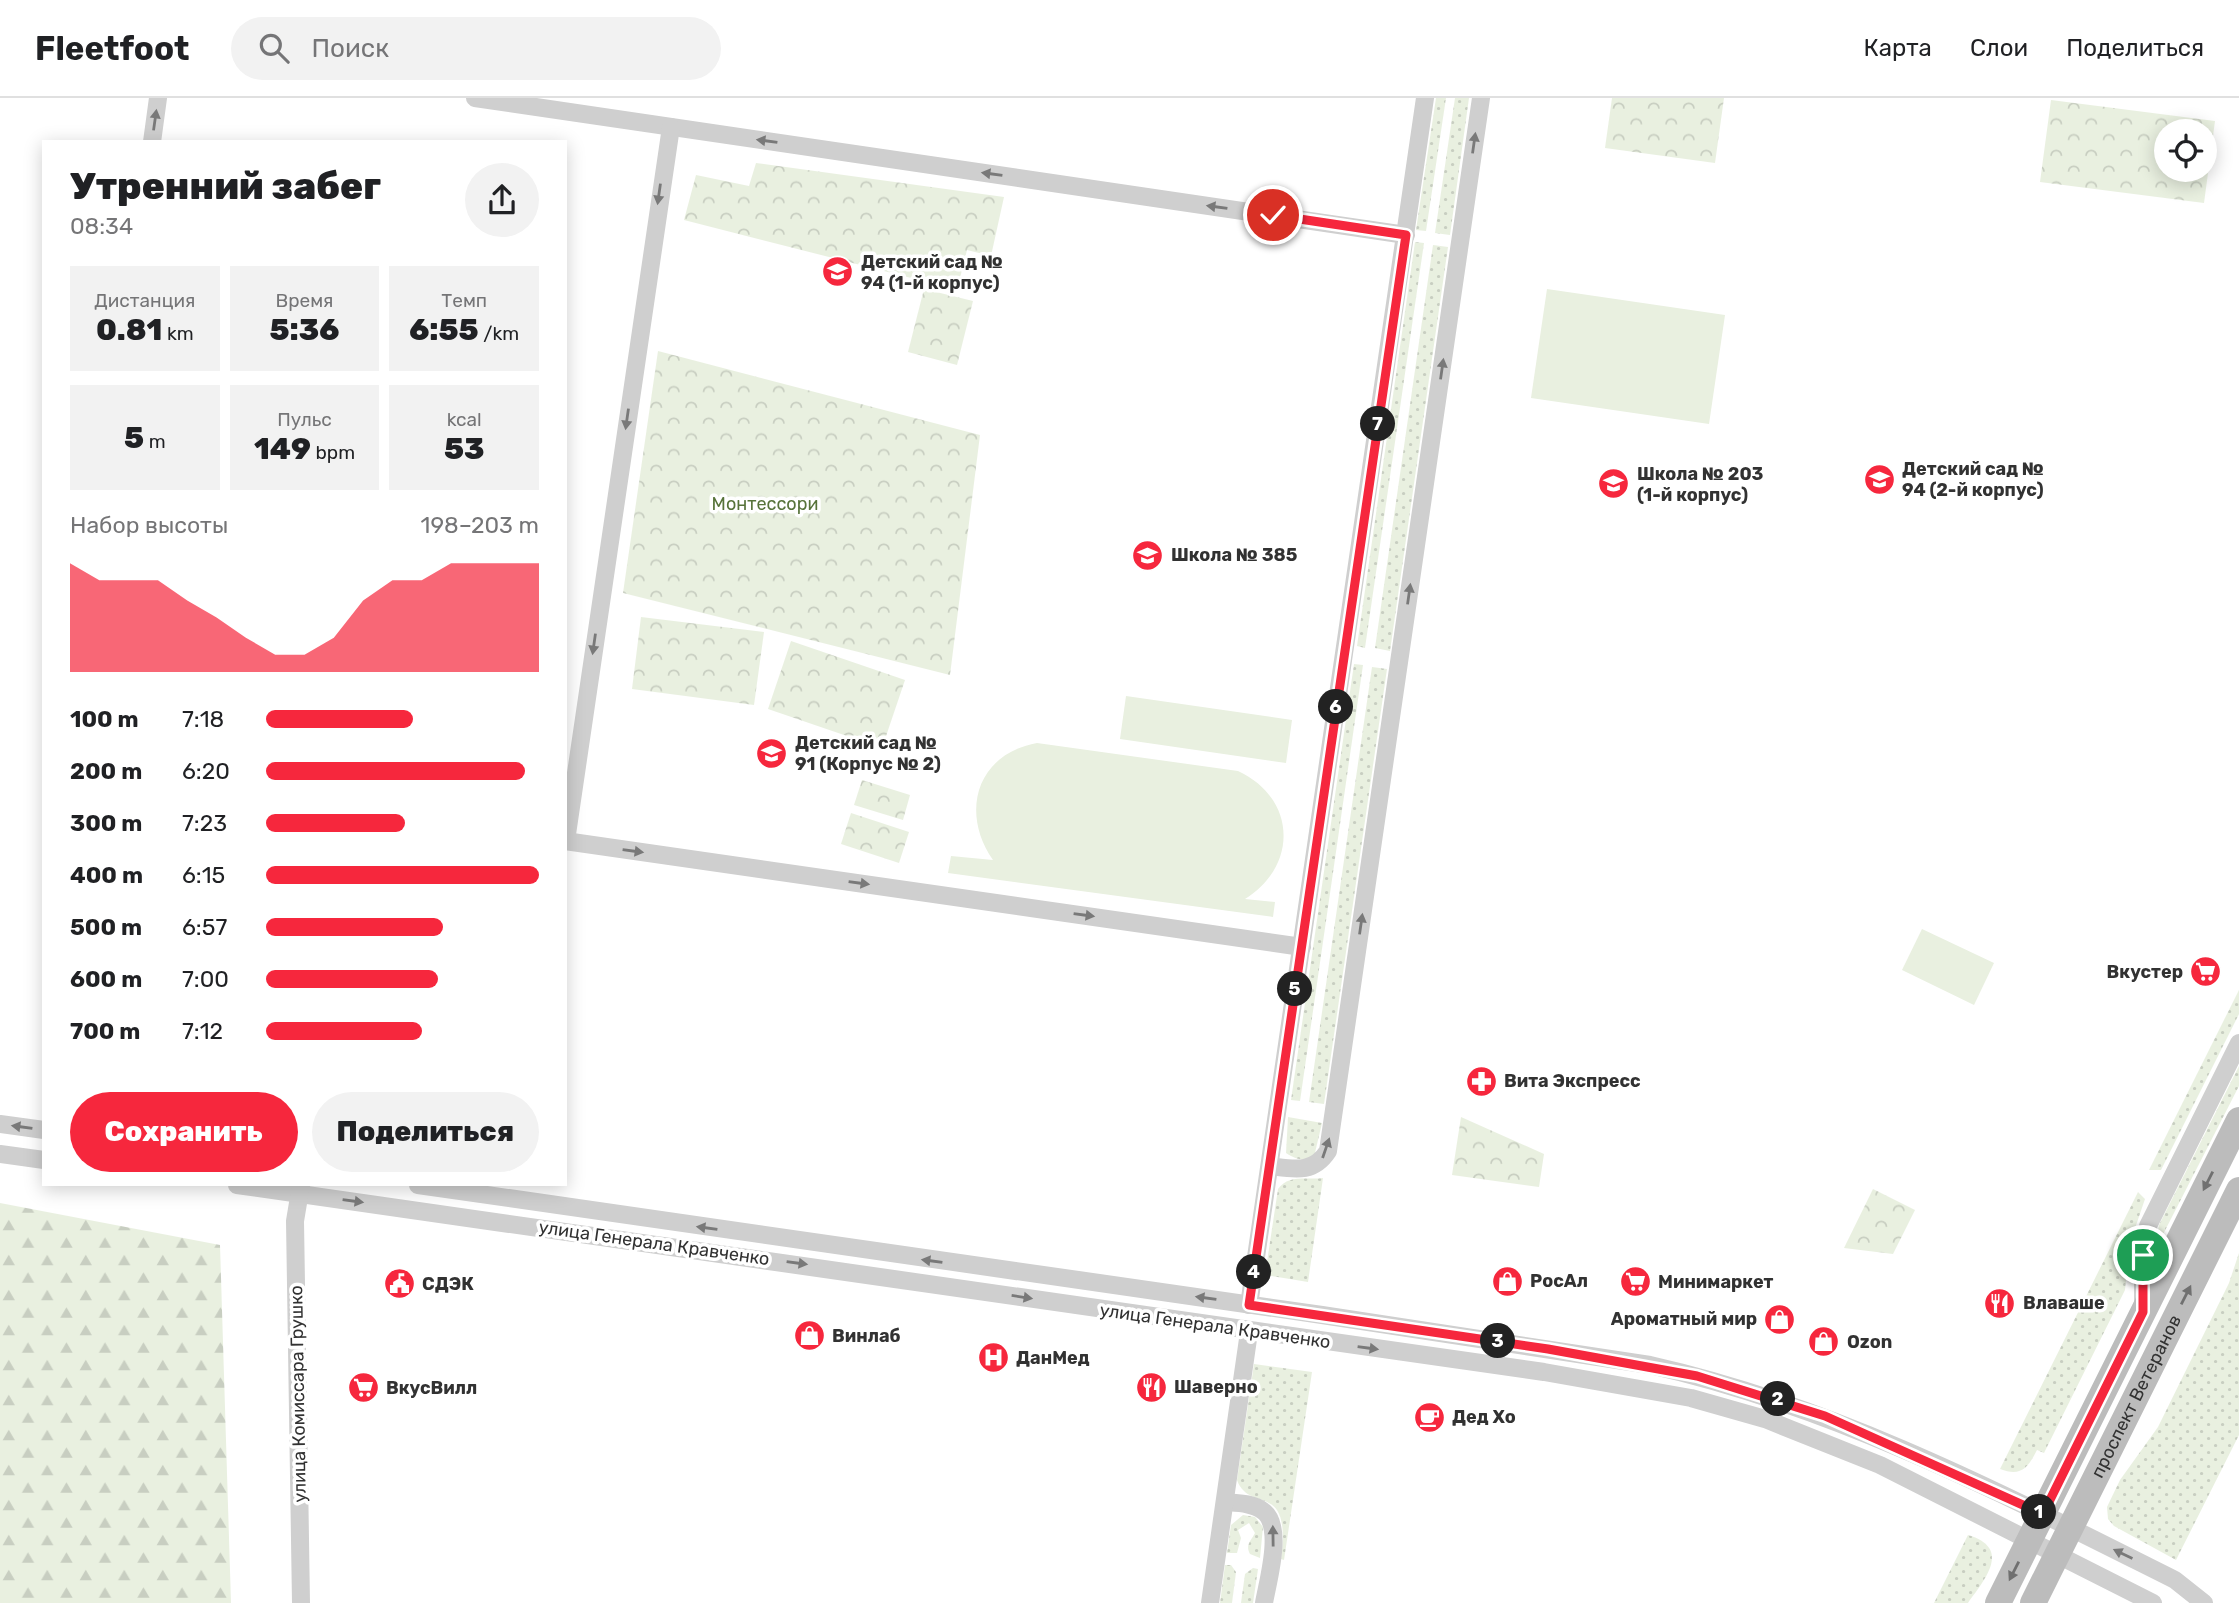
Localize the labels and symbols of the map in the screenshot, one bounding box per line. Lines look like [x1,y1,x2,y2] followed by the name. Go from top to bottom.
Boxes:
[150,109,161,131] one-way arrow
[1469,132,1480,154] one-way arrow
[756,135,778,146] one-way arrow
[981,168,1003,179] one-way arrow
[654,183,665,205] one-way arrow
[1243,185,1303,245] pin
[1206,201,1228,212] one-way arrow
[861,251,1003,294] place label: Детский сад № 94 (1-й корпус)
[821,255,855,289] school or university icon: Детский сад № 94 (1-й корпус)
[1436,358,1447,380] one-way arrow
[1360,406,1396,442] pin: 7
[621,408,632,430] one-way arrow
[1902,458,2044,501] place label: Детский сад № 94 (2-й корпус)
[1862,462,1896,496] school or university icon: Детский сад № 94 (2-й корпус)
[1637,463,1764,506] place label: Школа № 203 (1-й корпус)
[1597,467,1631,501] school or university icon: Школа № 203 (1-й корпус)
[712,493,818,515] park label: Монтессори
[1131,538,1165,572] school or university icon: Школа № 385
[1171,544,1297,566] place label: Школа № 385
[1404,583,1415,605] one-way arrow
[588,633,599,655] one-way arrow
[1318,690,1354,724] pin: 6
[795,732,941,775] place label: Детский сад № 91 (Корпус № 2)
[755,736,789,770] school or university icon: Детский сад № 91 (Корпус № 2)
[622,846,644,857] one-way arrow
[848,878,870,889] one-way arrow
[1073,910,1095,921] one-way arrow
[1356,913,1367,935] one-way arrow
[2189,955,2223,989] supermarket icon: Вкустер
[2107,961,2183,983] place label: Вкустер
[1278,972,1312,1006] pin: 5
[1464,1064,1498,1098] pharmacy icon: Вита Экспресс
[1504,1070,1641,1092] place label: Вита Экспресс
[11,1121,33,1132] one-way arrow
[1321,1138,1332,1159] one-way arrow
[2203,1171,2214,1191] one-way arrow
[342,1196,364,1207] one-way arrow
[537,1216,771,1270] street label: улица Генерала Кравченко
[696,1222,718,1233] one-way arrow
[2113,1225,2173,1285] pin
[1236,1254,1272,1290] pin: 4
[921,1255,943,1266] one-way arrow
[786,1258,808,1269] one-way arrow
[1490,1264,1524,1298] shop icon: РосАл
[1618,1265,1652,1299] supermarket icon: Минимаркет
[382,1267,416,1301] public building icon: СДЭК
[1530,1270,1588,1292] place label: РосАл
[1658,1271,1774,1293] place label: Минимаркет
[422,1273,474,1295] place label: СДЭК
[285,1285,311,1503] street label: улица Комиссара Грушко
[2181,1285,2192,1305] one-way arrow
[1983,1286,2017,1320] restaurant icon: Влаваше
[1011,1292,1033,1303] one-way arrow
[2023,1292,2105,1314] place label: Влаваше
[1195,1293,1217,1304] one-way arrow
[1098,1299,1332,1353] street label: улица Генерала Кравченко
[1763,1302,1797,1336] shop icon: Ароматный мир
[1611,1308,1757,1330] place label: Ароматный мир
[2086,1311,2186,1481] street label: проспект Ветеранов
[792,1319,826,1353] shop icon: Винлаб
[1480,1324,1516,1358] pin: 3
[832,1325,901,1347] place label: Винлаб
[1807,1325,1841,1359] shop icon: Ozon
[1847,1331,1892,1353] place label: Ozon
[976,1341,1010,1375] hospital icon: ДанМед
[1357,1343,1379,1354] one-way arrow
[1016,1347,1090,1369] place label: ДанМед
[1134,1370,1168,1404] restaurant icon: Шаверно
[346,1371,380,1405] supermarket icon: ВкусВилл
[1174,1376,1258,1398] place label: Шаверно
[386,1377,477,1399] place label: ВкусВилл
[1760,1382,1796,1416] pin: 2
[1412,1400,1446,1434] cafe icon: Дед Хо
[1452,1406,1516,1428] place label: Дед Хо
[2022,1494,2056,1530] pin: 1
[1267,1525,1278,1547] one-way arrow
[2113,1548,2133,1559] one-way arrow
[2008,1561,2019,1581] one-way arrow

